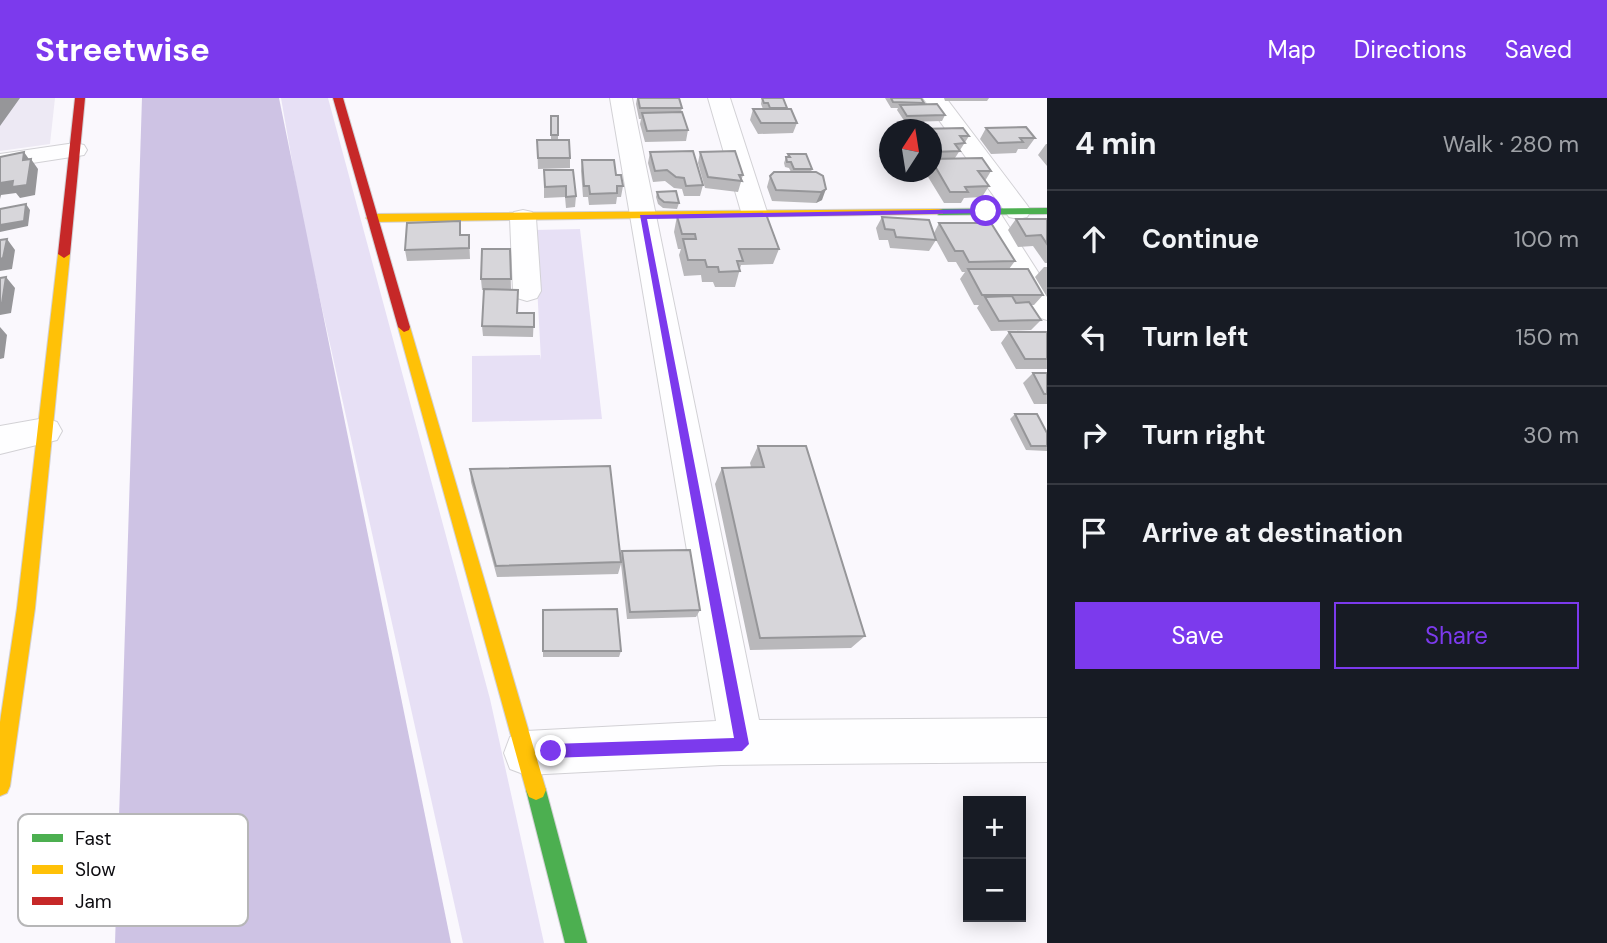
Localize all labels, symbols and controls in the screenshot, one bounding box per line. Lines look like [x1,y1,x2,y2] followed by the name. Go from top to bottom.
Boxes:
[35,28,210,71] text: Streetwise
[1268,34,1316,65] text: Map
[1354,34,1467,65] text: Directions
[1505,34,1572,65] text: Saved
[879,119,942,182] north arrow
[1075,124,1157,163] text: 4 min
[1443,129,1579,159] text: Walk · 280 m
[970,195,1001,226] route start
[1075,220,1113,258] icon: ahead
[1142,222,1259,256] text: Continue
[1514,224,1579,254] text: 100 m
[1075,318,1113,356] icon: left
[1142,320,1249,354] text: Turn left
[1515,322,1579,352] text: 150 m
[1075,416,1113,454] icon: right
[1142,418,1266,452] text: Turn right
[1523,420,1579,450] text: 30 m
[1075,514,1113,552] icon: arrive
[1142,516,1403,550] text: Arrive at destination
[1075,602,1320,669] button: Save
[1334,602,1579,669] button: Share
[535,735,566,766] route end
[963,796,1026,922] map controls
[963,796,1026,859] button: +
[18,814,248,926] legend
[75,826,111,851] text: Fast
[75,857,116,882] text: Slow
[963,859,1026,922] button: −
[75,889,112,914] text: Jam

